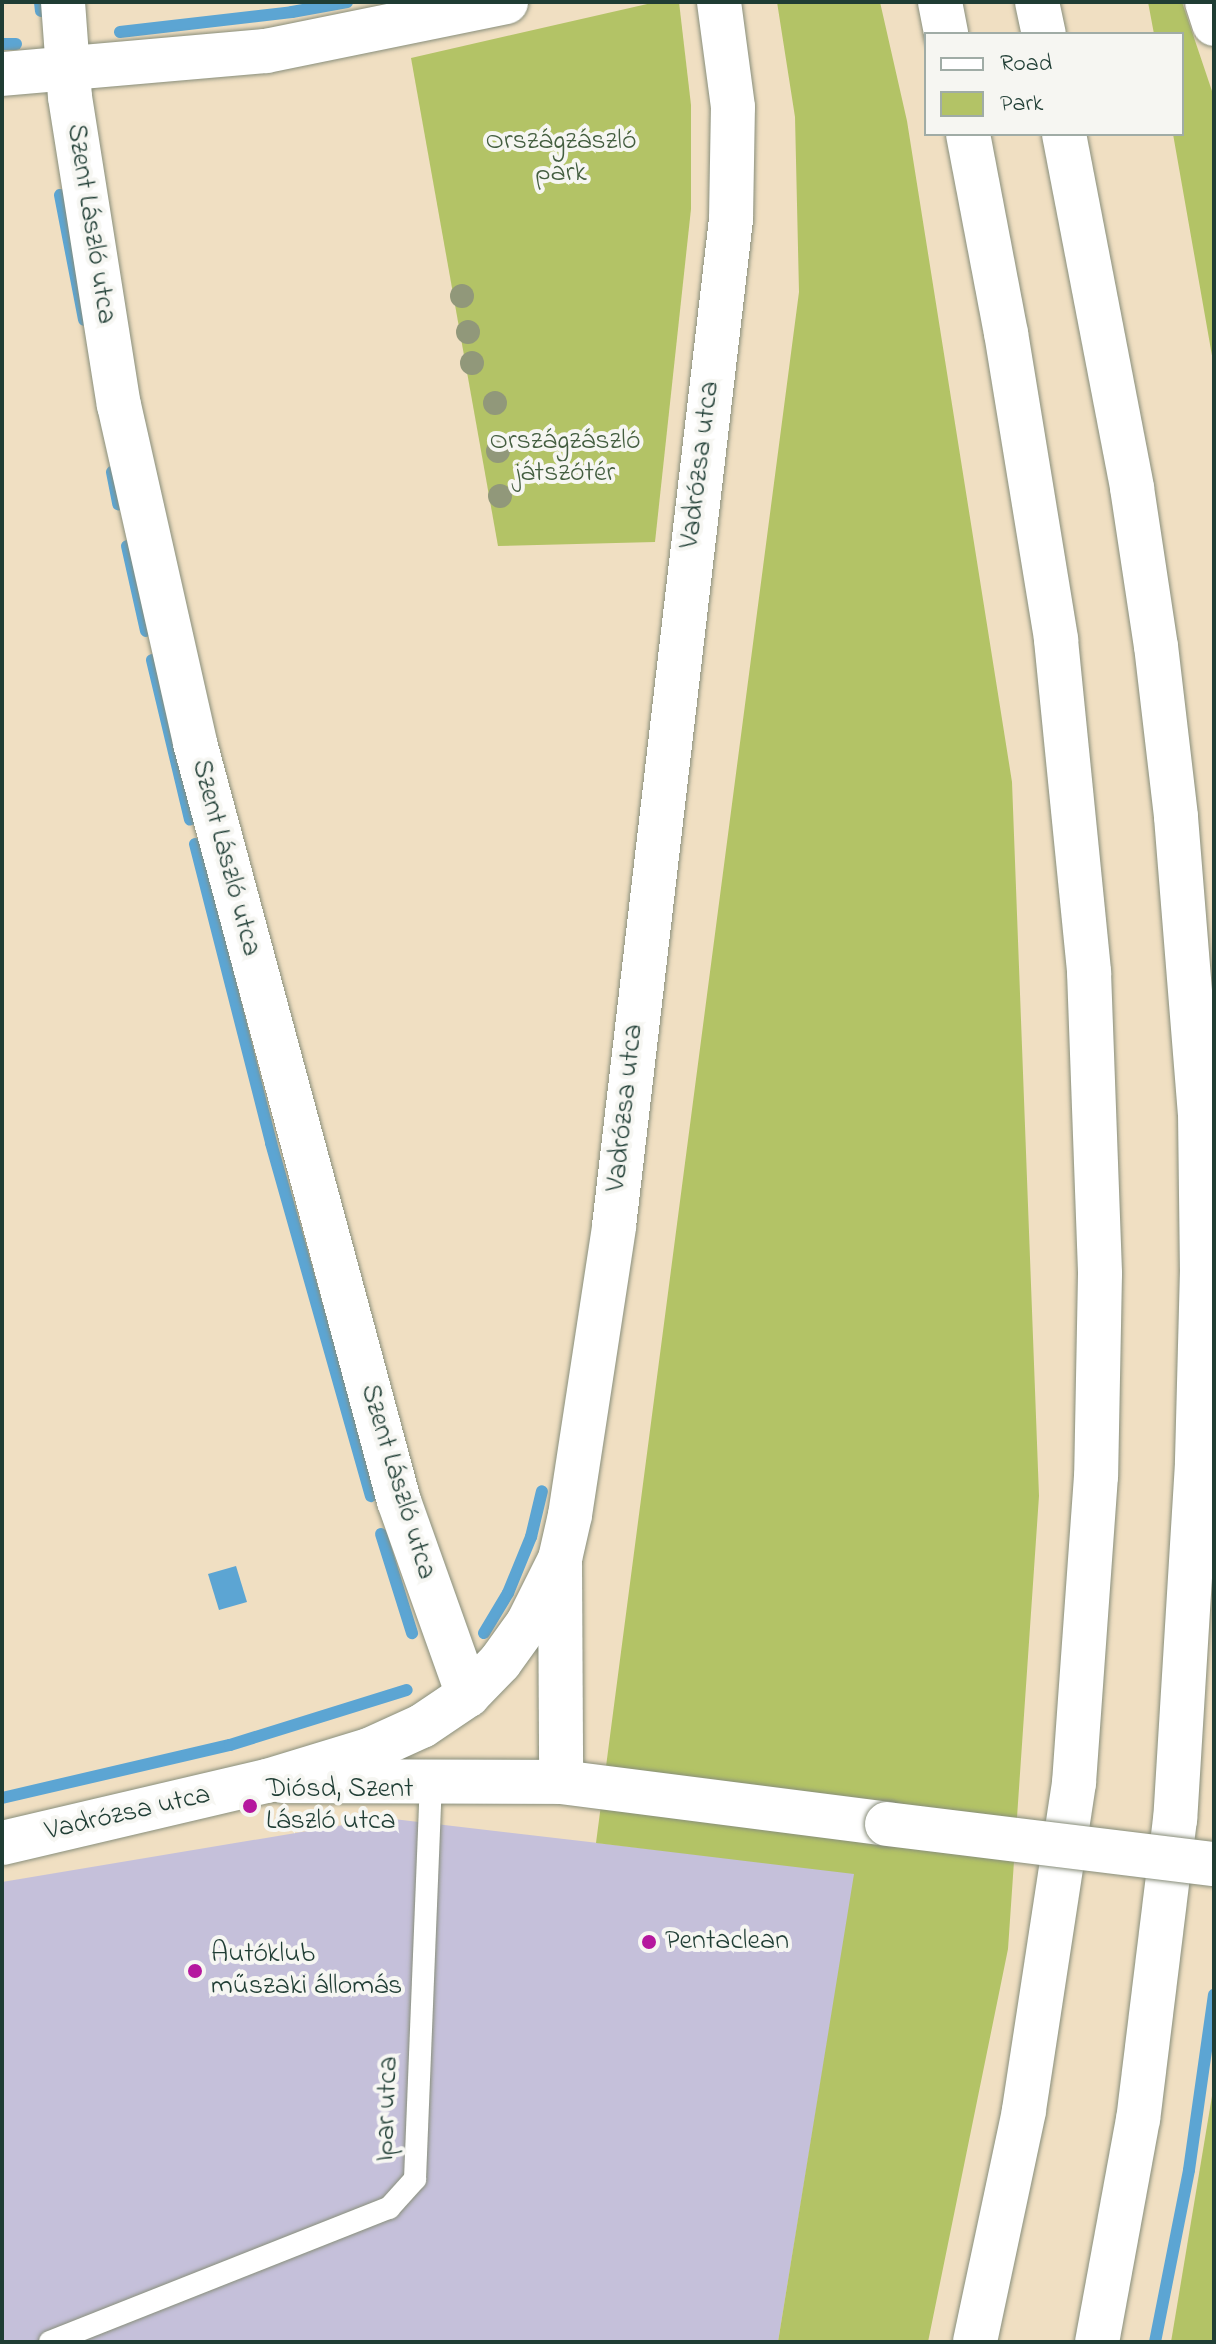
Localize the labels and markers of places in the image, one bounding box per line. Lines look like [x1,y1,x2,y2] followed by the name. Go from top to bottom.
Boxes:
[266,1773,413,1839] place label: Diósd, Szent László utca
[241,1797,259,1815] marker: Diósd, Szent László utca
[665,1925,789,1959] place label: Pentaclean
[640,1933,658,1951] marker: Pentaclean
[211,1938,402,2004] place label: Autóklub műszaki állomás
[186,1962,204,1980] marker: Autóklub műszaki állomás

